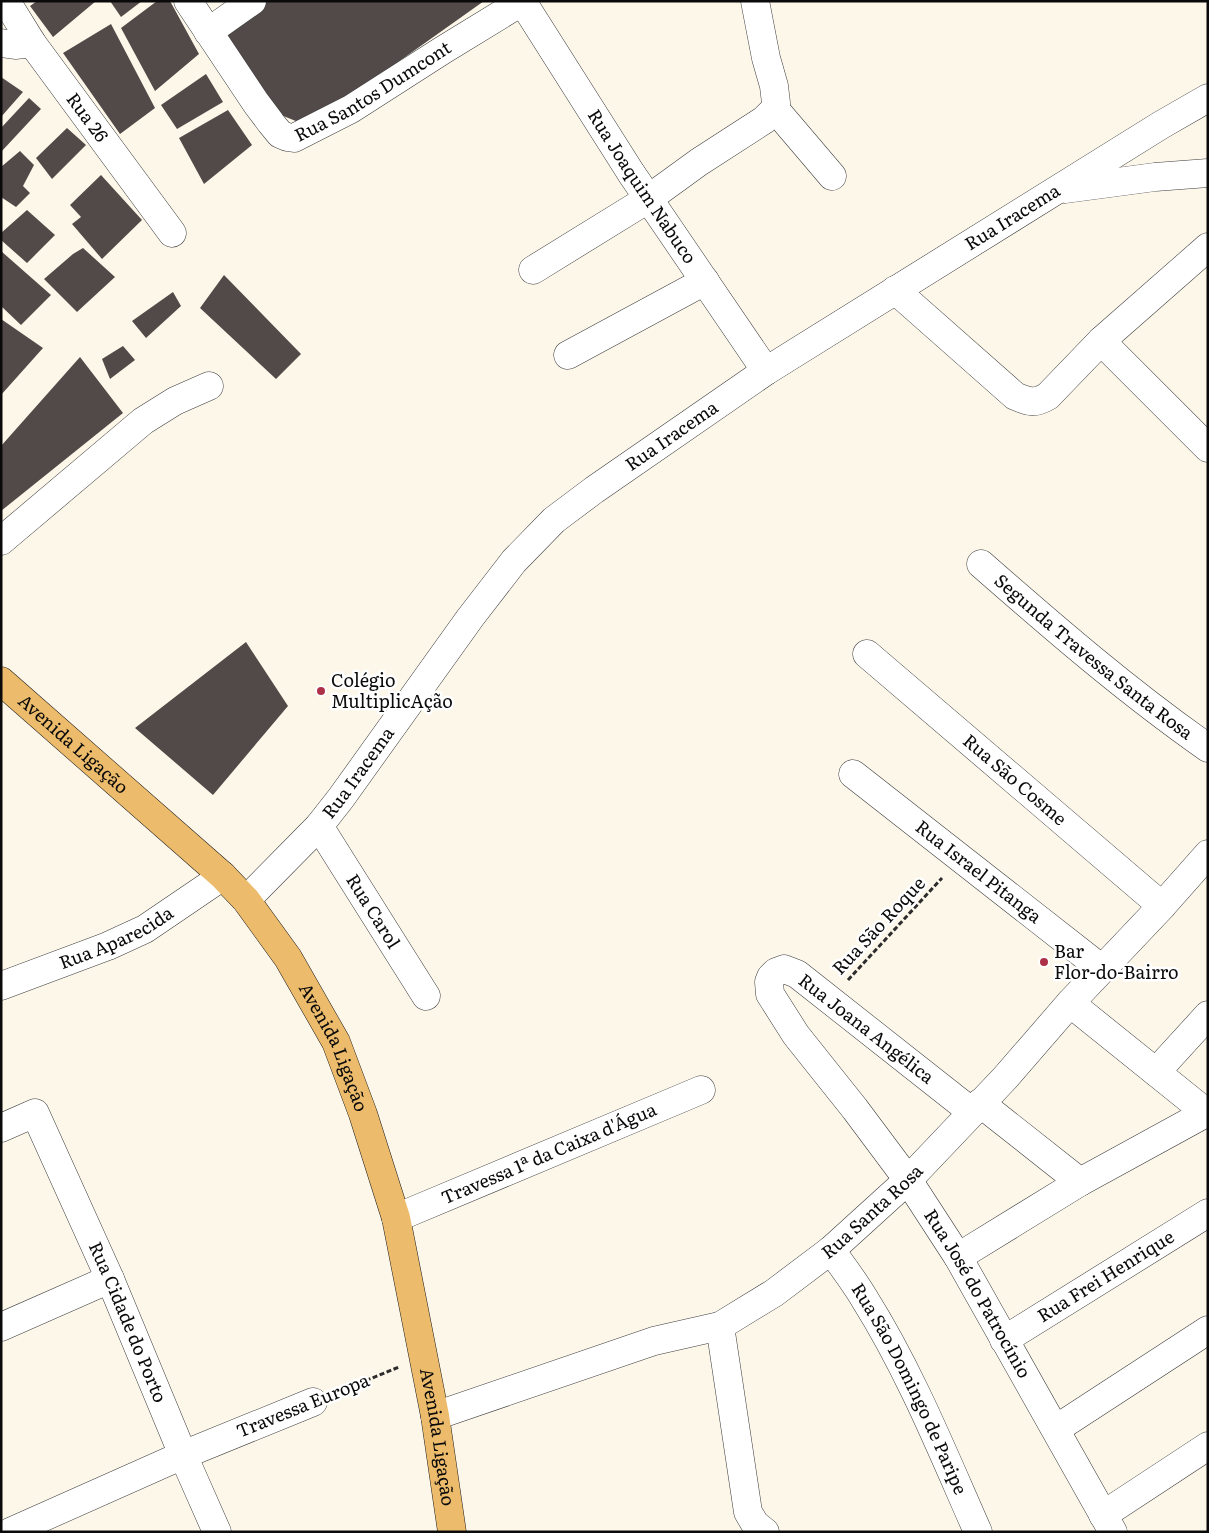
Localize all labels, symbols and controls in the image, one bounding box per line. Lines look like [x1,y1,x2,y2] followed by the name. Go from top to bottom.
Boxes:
[289,33,456,148] street label: Rua Santos Dumcont
[61,86,116,147] street label: Rua 26
[582,103,704,269] street label: Rua Joaquim Nabuco
[959,176,1065,256] street label: Rua Iracema
[619,393,723,477] street label: Rua Iracema
[989,567,1199,745] street label: Segunda Travessa Santa Rosa
[331,666,453,714] place label: Colégio MultiplicAção
[315,685,327,697] marker: Colégio MultiplicAção
[13,687,135,799] street label: Avenida Ligação
[315,720,400,824] street label: Rua Iracema
[958,727,1073,831] street label: Rua São Cosme
[910,813,1048,929] street label: Rua Israel Pitanga
[340,868,408,953] street label: Rua Carol
[825,870,931,980] street label: Rua São Roque
[55,898,178,975] street label: Rua Aparecida
[1054,937,1179,985] place label: Bar Flor-do-Bairro
[1038,956,1050,968] marker: Bar Flor-do-Bairro
[793,966,941,1090] street label: Rua Joana Angélica
[293,977,376,1115] street label: Avenida Ligação
[437,1095,661,1210] street label: Travessa 1ª da Caixa d'Água
[815,1157,929,1265] street label: Rua Santa Rosa
[918,1203,1039,1383] street label: Rua José do Patrocínio
[1031,1222,1179,1328] street label: Rua Frei Henrique
[83,1237,175,1406] street label: Rua Cidade do Porto
[846,1277,975,1499] street label: Rua São Domingo de Paripe
[232,1365,373,1444] street label: Travessa Europa
[414,1365,463,1508] street label: Avenida Ligação

